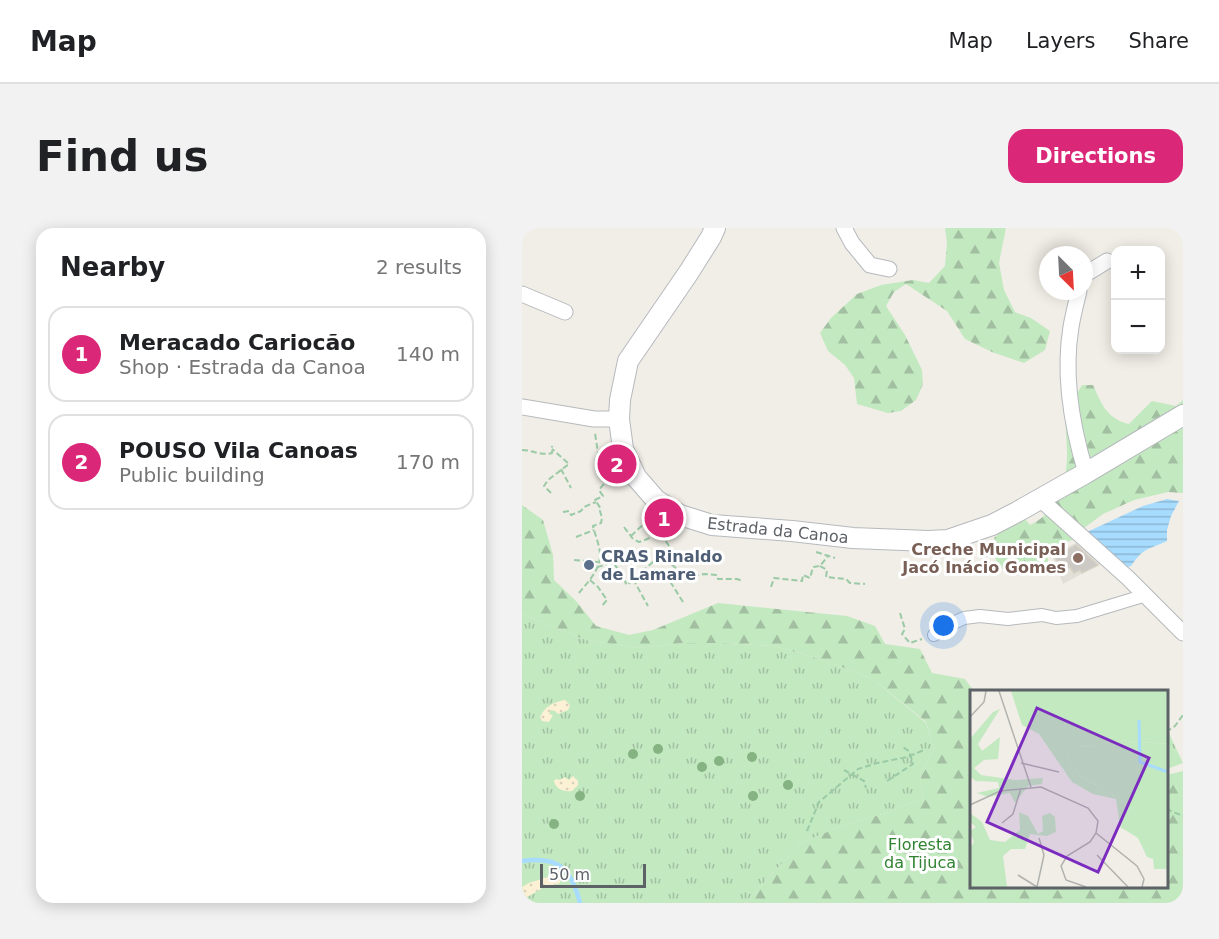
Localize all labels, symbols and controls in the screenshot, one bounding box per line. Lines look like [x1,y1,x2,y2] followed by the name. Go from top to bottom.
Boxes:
[30,25,97,58] text: Map
[949,29,993,53] text: Map
[1026,29,1095,53] text: Layers
[1128,29,1189,53] text: Share
[1008,129,1183,183] button: Directions
[36,132,209,181] text: Find us
[1039,246,1093,300] north arrow
[1111,246,1165,354] map controls
[1111,246,1165,300] button: +
[60,252,165,282] text: Nearby
[376,255,462,279] text: 2 results
[1111,300,1165,354] button: −
[119,330,355,355] text: Meracado Cariocão
[75,342,88,366] text: 1
[396,342,460,366] text: 140 m
[119,355,366,379] text: Shop · Estrada da Canoa
[119,438,358,463] text: POUSO Vila Canoas
[598,442,637,486] pin: 2
[75,450,88,474] text: 2
[396,450,460,474] text: 170 m
[119,463,265,487] text: Public building
[644,496,684,540] pin: 1
[706,514,850,547] street label: Estrada da Canoa
[901,540,1066,577] place label: Creche Municipal Jacó Inácio Gomes
[601,547,722,584] place label: CRAS Rinaldo de Lamare
[1071,551,1085,565] marker: Creche Municipal Jacó Inácio Gomes
[582,558,596,572] marker: CRAS Rinaldo de Lamare
[929,611,958,640] your location
[970,690,1168,888] inset map
[884,835,956,872] park label: Floresta da Tijuca
[540,861,646,888] scale bar
[549,865,590,884] text: 50 m

